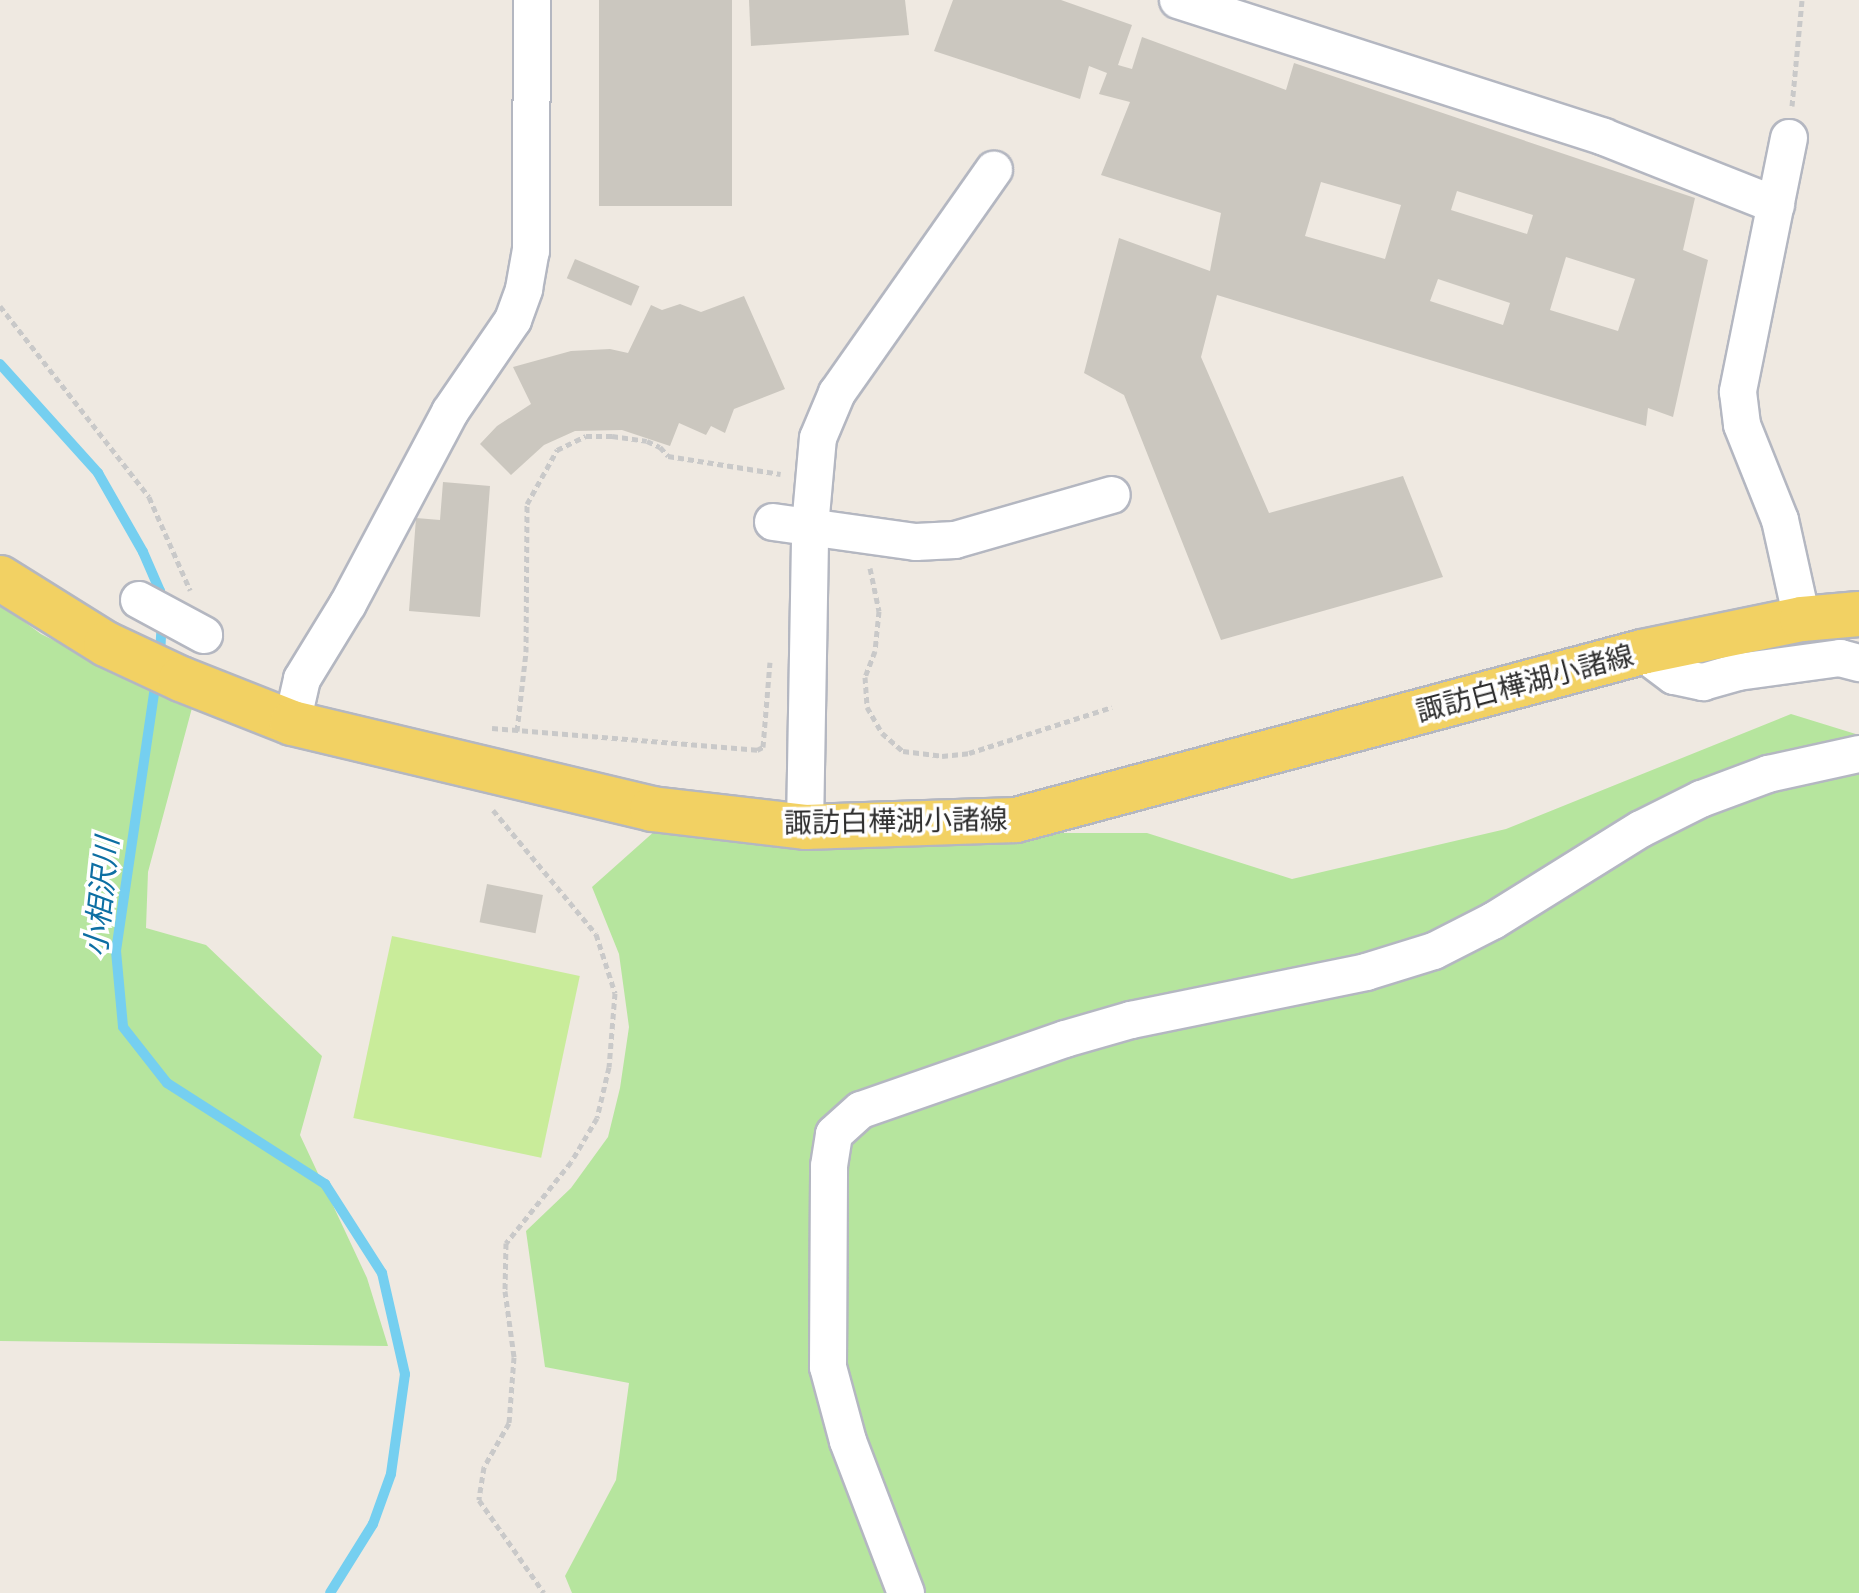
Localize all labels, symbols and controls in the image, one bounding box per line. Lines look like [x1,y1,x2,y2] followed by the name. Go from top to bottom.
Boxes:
[1412,638,1638,728] street label: 諏訪白樺湖小諸線
[784,802,1008,840] street label: 諏訪白樺湖小諸線
[78,835,126,959] water label: 小相沢川

